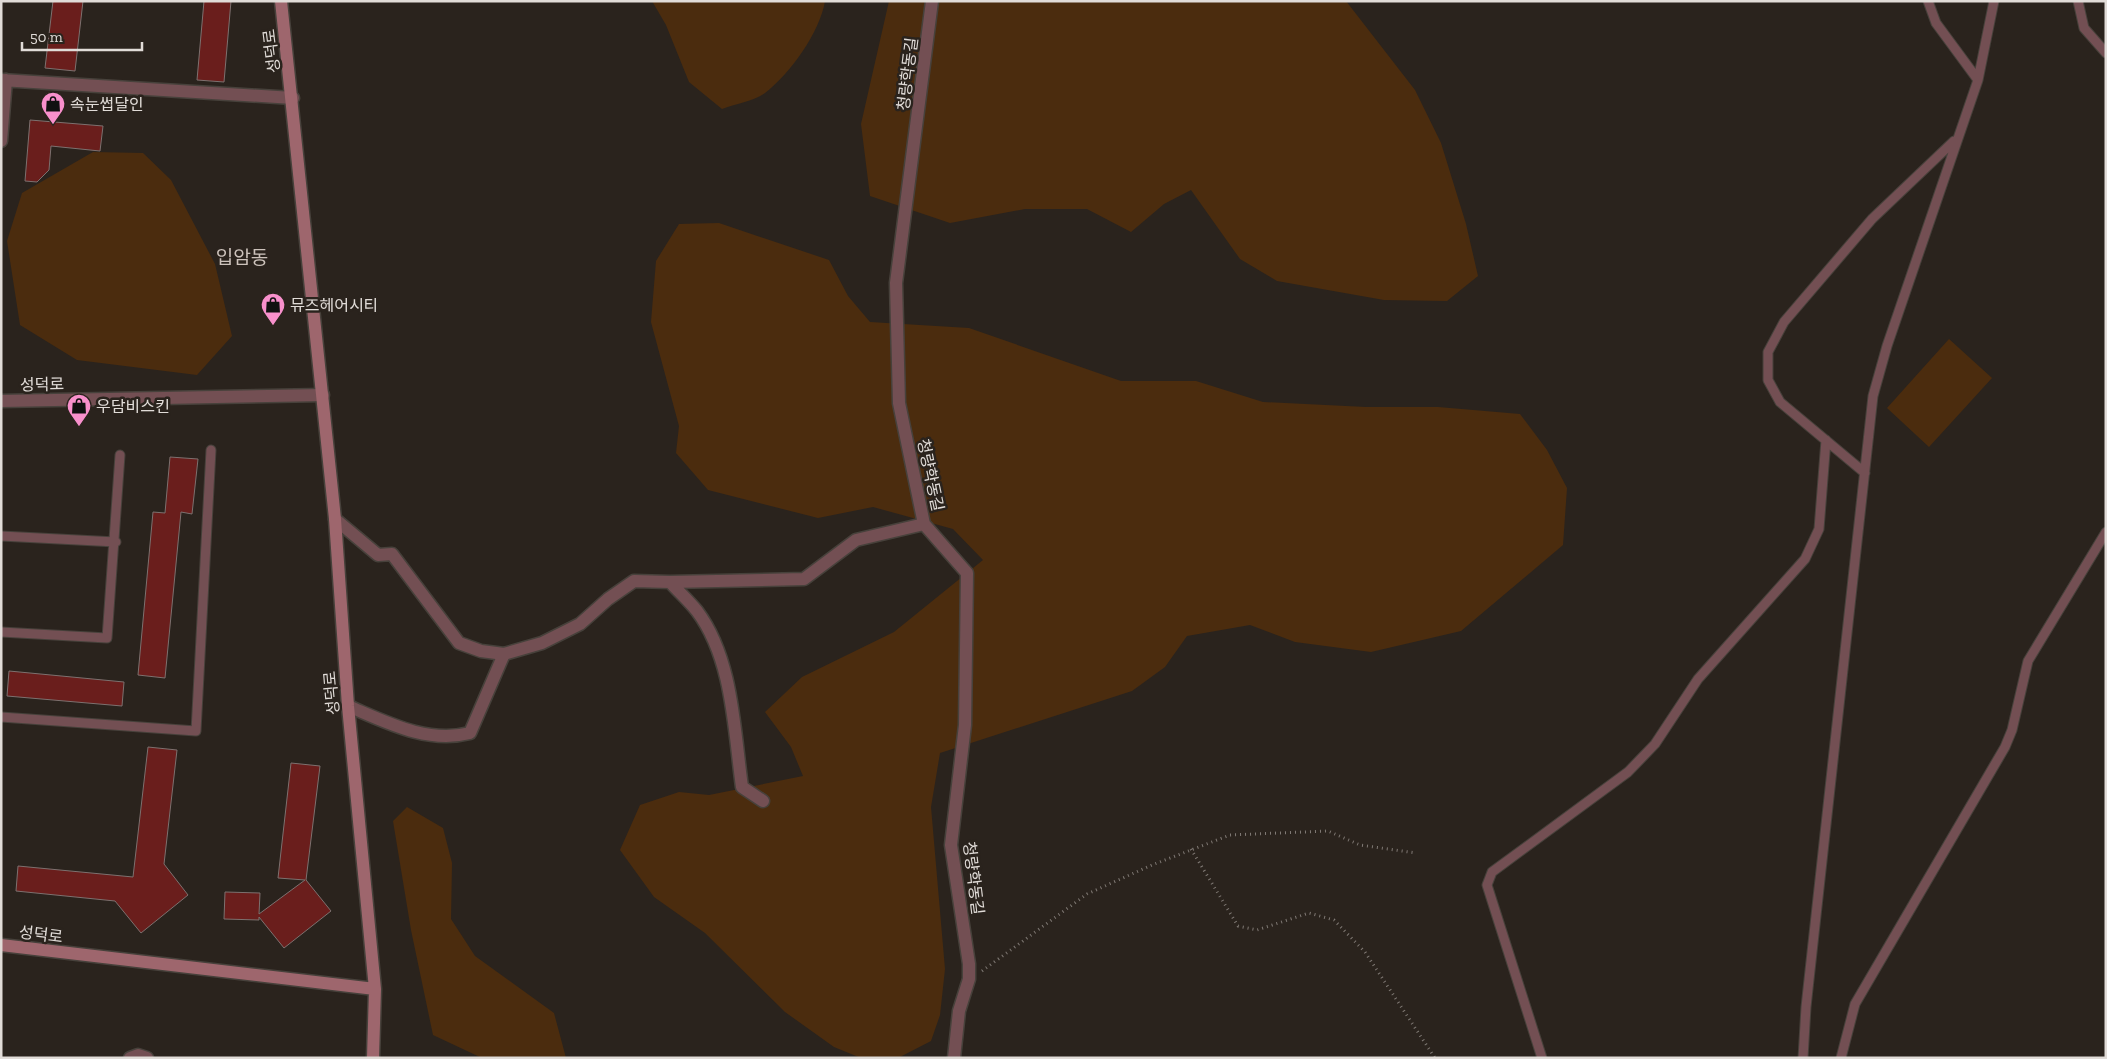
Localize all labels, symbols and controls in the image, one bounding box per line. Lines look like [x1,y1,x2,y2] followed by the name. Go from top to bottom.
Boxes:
[22,20,142,52] scale bar
[30,28,63,46] text: 50 m
[259,28,284,74] street label: 성덕로
[894,36,921,112] street label: 청량학동길
[40,91,66,125] shop icon: 속눈썹달인
[70,95,144,114] place label: 속눈썹달인
[216,246,268,269] district label: 입암동
[260,292,286,326] shop icon: 뮤즈헤어시티
[290,296,378,315] place label: 뮤즈헤어시티
[20,375,65,394] street label: 성덕로
[66,393,92,427] shop icon: 우담비스킨
[96,397,170,416] place label: 우담비스킨
[914,437,947,513] street label: 청량학동길
[320,670,343,716] street label: 성덕로
[960,840,987,916] street label: 청량학동길
[18,922,64,947] street label: 성덕로

